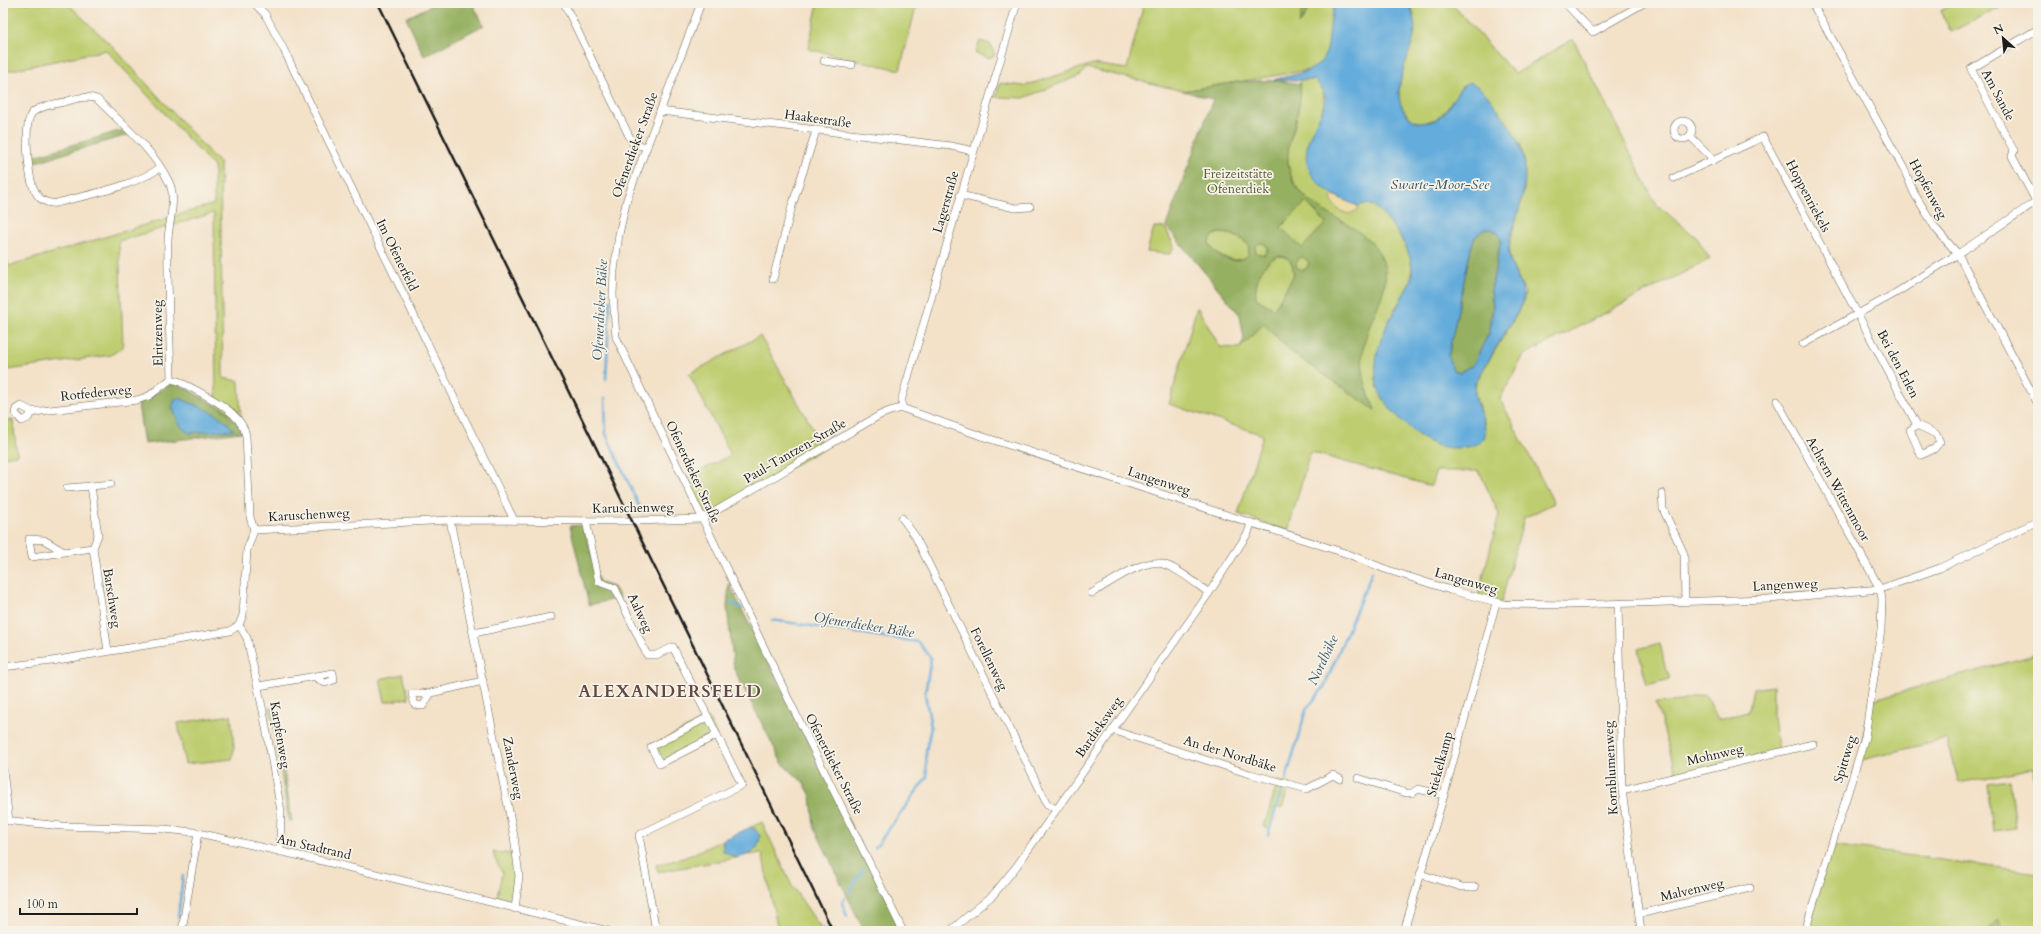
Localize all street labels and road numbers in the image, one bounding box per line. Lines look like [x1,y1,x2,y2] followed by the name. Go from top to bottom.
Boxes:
[1977,66,2019,124] street label: Am Sande
[608,90,663,200] street label: Ofenerdieker Straße
[783,105,853,133] street label: Haakestraße
[1905,156,1952,223] street label: Hopfenweg
[1781,157,1835,235] street label: Hoppenriekels
[929,169,963,235] street label: Lagerstraße
[372,216,422,294] street label: Im Ofenerfeld
[148,299,168,366] street label: Elritzenweg
[1872,327,1924,402] street label: Bei den Erlen
[60,380,133,406] street label: Rotfederweg
[740,414,850,488] street label: Paul-Tantzen-Straße
[661,418,725,526] street label: Ofenerdieker Straße
[1802,433,1874,545] street label: Achtern Wittenmoor
[1125,462,1193,500] street label: Langenweg
[592,498,675,518] street label: Karuschenweg
[268,504,351,526] street label: Karuschenweg
[1432,563,1500,599] street label: Langenweg
[98,567,126,630] street label: Barschweg
[1752,574,1819,596] street label: Langenweg
[623,590,657,636] street label: Aalweg
[966,624,1012,694] street label: Forellenweg
[1071,692,1127,761] street label: Bardieksweg
[265,700,295,771] street label: Karpfenweg
[801,710,867,818] street label: Ofenerdieker Straße
[1600,720,1622,815] street label: Kornblumenweg
[1423,729,1457,799] street label: Stiekelkamp
[1181,731,1279,777] street label: An der Nordbäke
[1829,732,1861,785] street label: Spittweg
[498,735,528,802] street label: Zanderweg
[1685,740,1746,770] street label: Mohnweg
[275,830,353,864] street label: Am Stadtrand
[1658,874,1726,906] street label: Malvenweg

